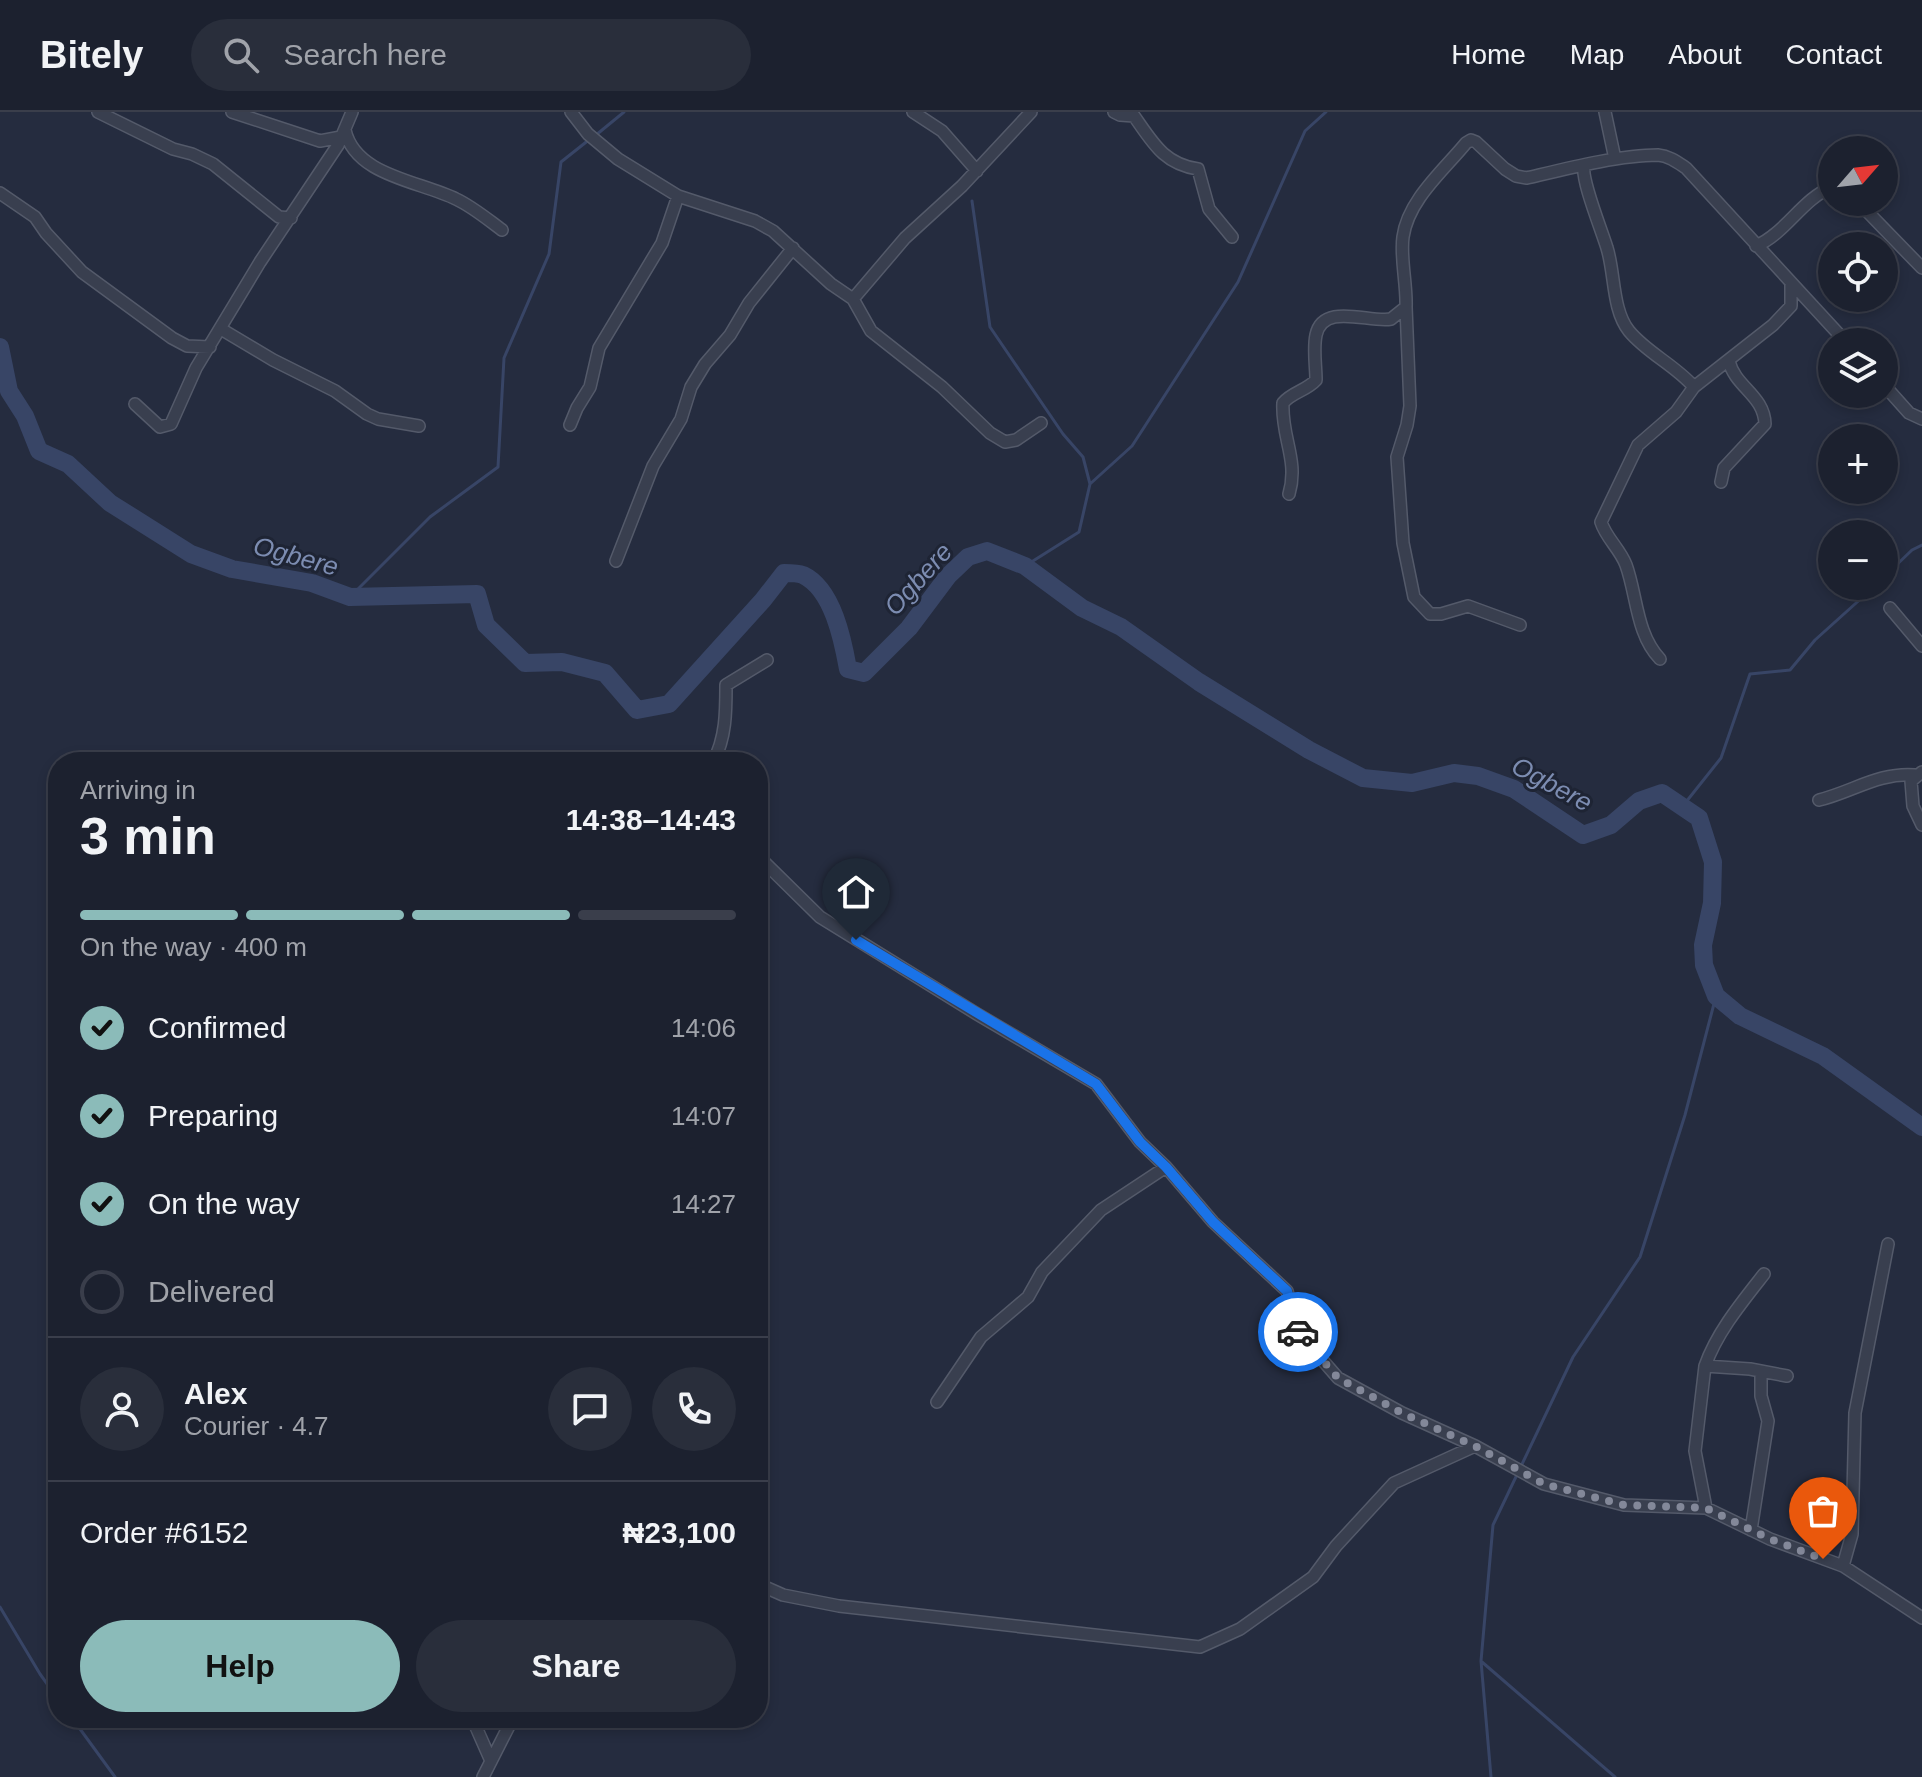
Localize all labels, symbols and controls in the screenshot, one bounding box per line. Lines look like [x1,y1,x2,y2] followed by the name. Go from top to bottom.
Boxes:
[191,19,751,91] search box
[219,33,263,77] icon: search
[40,34,143,76] text: Bitely
[283,38,447,71] text: Search here
[1451,39,1526,70] text: Home
[1570,39,1624,70] text: Map
[1668,39,1742,70] text: About
[1786,39,1882,70] text: Contact
[1818,136,1898,216] north arrow
[1818,136,1898,600] map controls
[1818,232,1898,312] button: locate
[1818,328,1898,408] button: layers
[1818,424,1898,504] button: +
[1818,520,1898,600] button: −
[250,530,342,582] water label: Ogbere
[878,537,958,621] water label: Ogbere
[1507,750,1597,818] water label: Ogbere
[80,775,196,805] text: Arriving in
[566,803,736,836] text: 14:38–14:43
[80,807,216,865] text: 3 min
[822,858,890,940] pin
[834,870,878,914] icon: home
[80,932,307,962] text: On the way · 400 m
[80,1006,124,1050] icon: check
[148,1011,286,1044] text: Confirmed
[671,1013,736,1043] text: 14:06
[80,1094,124,1138] icon: check
[148,1099,278,1132] text: Preparing
[671,1101,736,1131] text: 14:07
[80,1182,124,1226] icon: check
[148,1187,300,1220] text: On the way
[671,1189,736,1219] text: 14:27
[148,1275,275,1308] text: Delivered
[1258,1292,1338,1372] courier
[1276,1310,1320,1354] icon: car
[80,1367,164,1451] button: person
[548,1367,632,1451] button: chat
[652,1367,736,1451] button: phone
[184,1377,247,1410] text: Alex
[184,1411,329,1441] text: Courier · 4.7
[1789,1477,1857,1559] pin
[1801,1489,1845,1533] icon: bag
[80,1516,248,1549] text: Order #6152
[623,1516,736,1549] text: ₦23,100
[80,1620,400,1712] button: Help
[416,1620,736,1712] button: Share

